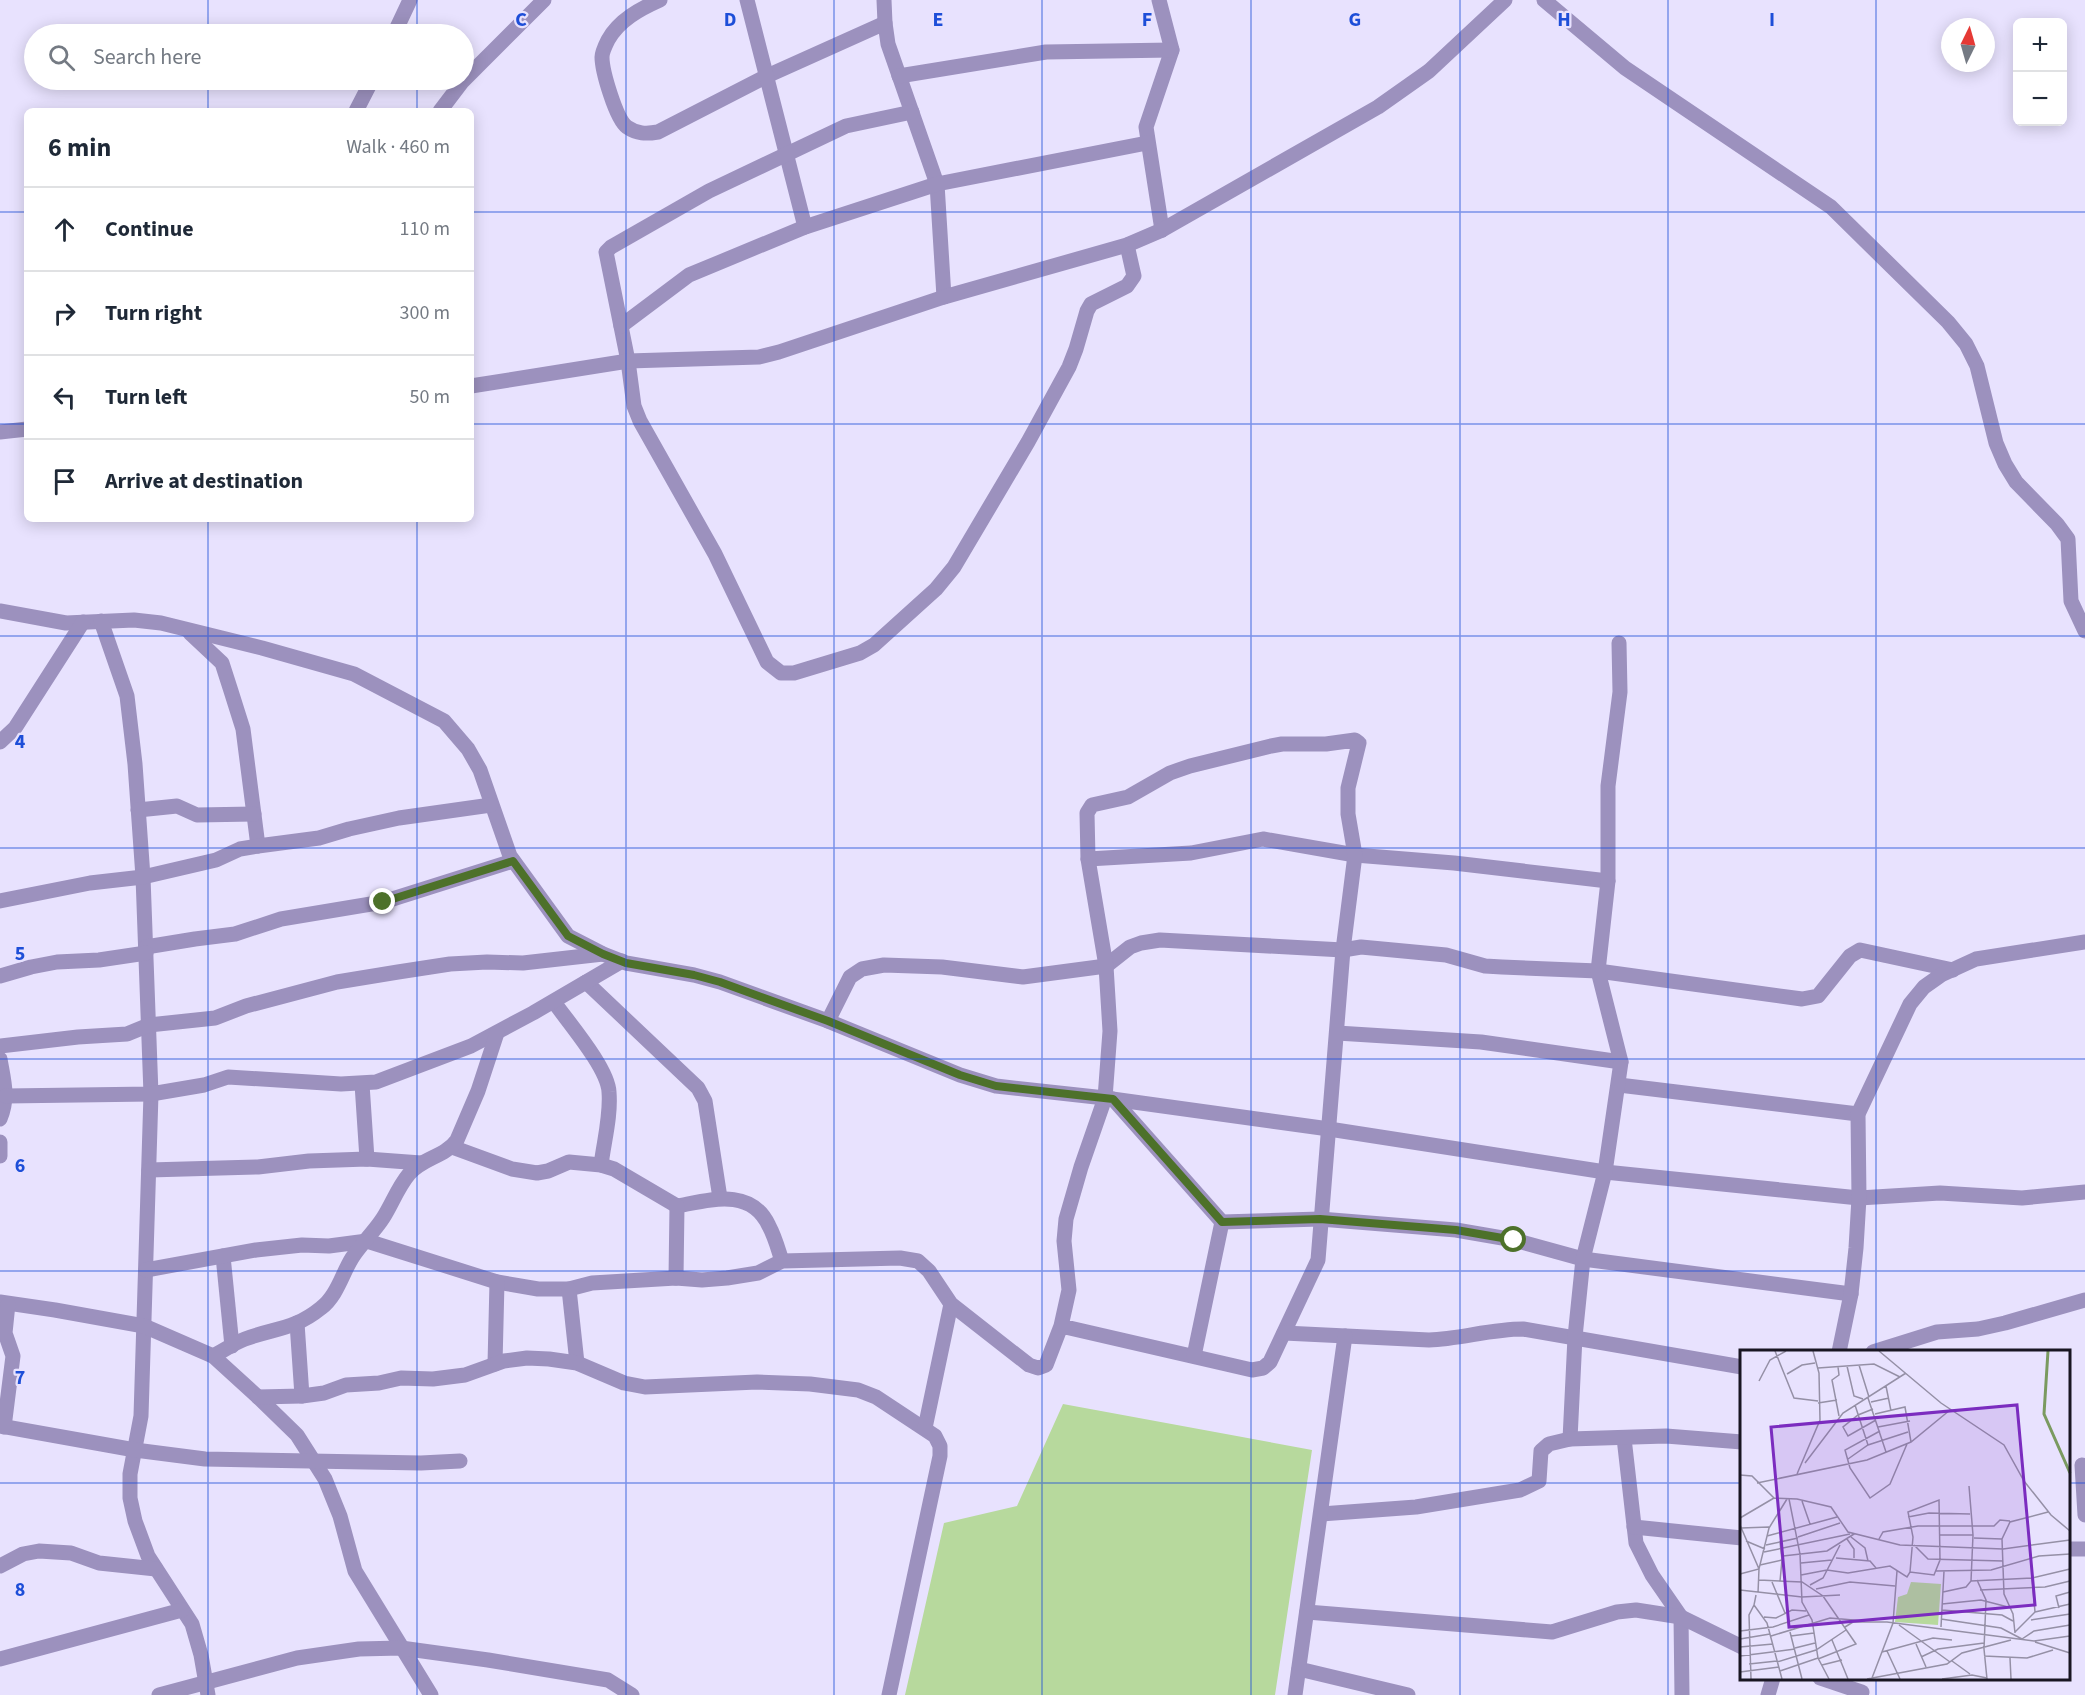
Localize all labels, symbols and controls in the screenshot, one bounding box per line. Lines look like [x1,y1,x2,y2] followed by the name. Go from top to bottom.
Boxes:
[515,6,527,34] text: C
[724,6,736,34] text: D
[933,6,943,34] text: E
[1142,6,1152,34] text: F
[1349,6,1361,34] text: G
[1557,6,1571,34] text: H
[1769,6,1775,34] text: I
[1941,18,1995,72] north arrow
[2013,18,2067,126] map controls
[2013,18,2067,72] button: +
[24,24,474,90] search box
[45,41,78,74] icon: search
[93,41,201,73] text: Search here
[2013,72,2067,126] button: −
[48,129,111,166] text: 6 min
[346,133,450,161] text: Walk · 460 m
[48,213,81,246] icon: ahead
[105,213,194,245] text: Continue
[400,215,450,243] text: 110 m
[48,297,81,330] icon: right
[105,297,202,329] text: Turn right
[400,299,450,327] text: 300 m
[48,381,81,414] icon: left
[105,381,187,413] text: Turn left
[410,383,450,411] text: 50 m
[48,465,81,498] icon: arrive
[105,465,303,497] text: Arrive at destination
[15,728,26,756] text: 4
[369,888,395,914] route end
[15,940,25,968] text: 5
[15,1152,25,1180] text: 6
[1500,1226,1526,1252] route start
[1740,1350,2070,1680] inset map
[15,1364,25,1392] text: 7
[15,1576,25,1604] text: 8

